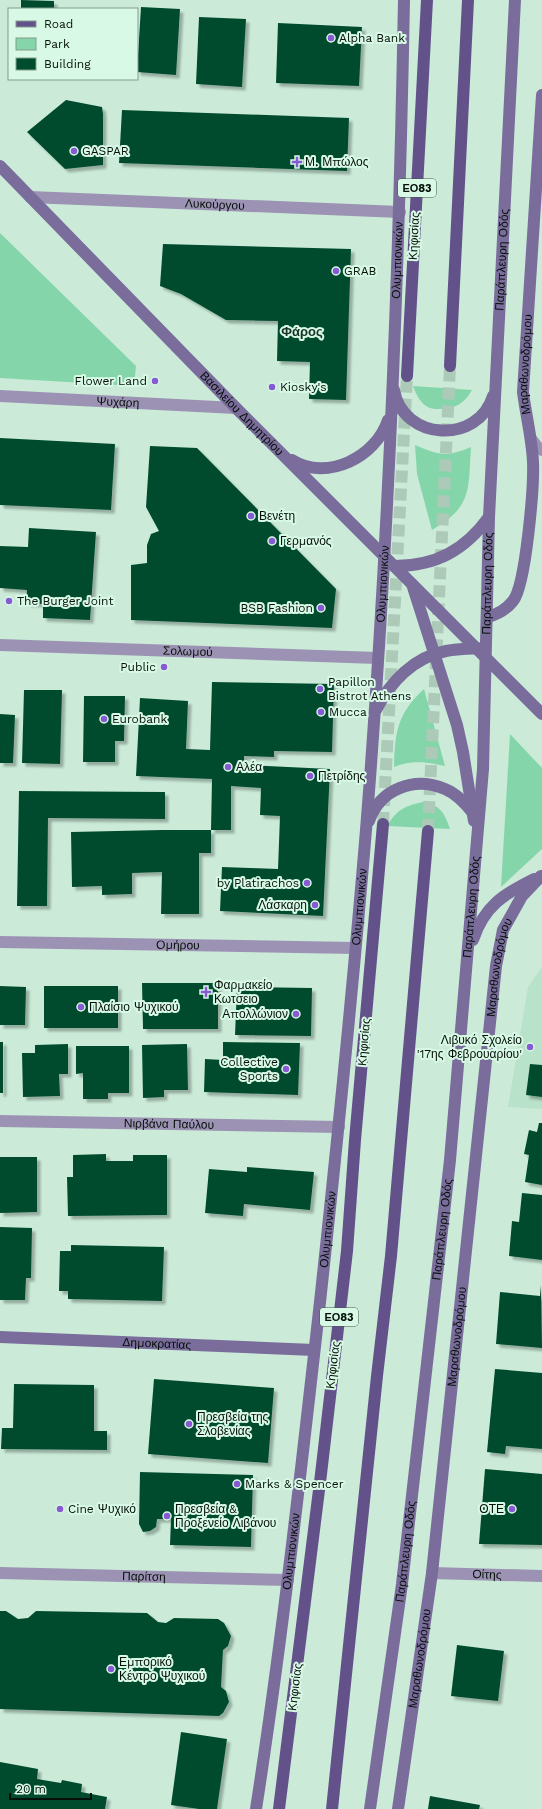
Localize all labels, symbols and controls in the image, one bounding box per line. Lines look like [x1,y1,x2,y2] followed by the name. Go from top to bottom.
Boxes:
[8,8,138,80] legend
[44,17,73,31] text: Road
[339,31,405,45] place label: Alpha Bank
[326,33,336,43] marker: Alpha Bank
[44,37,70,51] text: Park
[44,57,91,71] text: Building
[82,144,129,158] place label: GASPAR
[69,146,79,156] marker: GASPAR
[305,155,369,169] place label: Μ. Μπώλος
[292,157,302,167] marker: Μ. Μπώλος
[398,179,436,197] road number: ΕΟ83
[185,196,245,213] street label: Λυκούργου
[492,208,512,311] street label: Παράπλευρη Οδός
[406,211,422,260] street label: Κηφισίας
[389,221,406,299] street label: Ολυμπιονικών
[344,264,377,278] place label: GRAB
[331,266,341,276] marker: GRAB
[516,314,535,415] street label: Μαραθωνοδρόμου
[281,324,323,339] district label: Φάρος
[197,368,286,458] street label: Βασιλείου Δημητρίου
[75,374,147,388] place label: Flower Land
[150,376,160,386] marker: Flower Land
[280,380,327,394] place label: Kiosky's
[267,382,277,392] marker: Kiosky's
[96,394,140,410] street label: Ψυχάρη
[259,509,295,523] place label: Βενέτη
[246,511,256,521] marker: Βενέτη
[479,532,496,635] street label: Παράπλευρη Οδός
[280,534,332,548] place label: Γερμανός
[267,536,277,546] marker: Γερμανός
[374,545,392,623] street label: Ολυμπιονικών
[17,594,113,608] place label: The Burger Joint
[4,596,14,606] marker: The Burger Joint
[240,601,313,615] place label: BSB Fashion
[316,603,326,613] marker: BSB Fashion
[163,644,213,659] street label: Σολωμού
[120,660,156,674] place label: Public
[159,662,169,672] marker: Public
[328,675,411,703] place label: Papillon Bistrot Athens
[315,684,325,694] marker: Papillon Bistrot Athens
[329,705,367,719] place label: Mucca
[316,707,326,717] marker: Mucca
[112,712,168,726] place label: Eurobank
[99,714,109,724] marker: Eurobank
[236,760,262,774] place label: Αλέα
[223,762,233,772] marker: Αλέα
[318,769,366,783] place label: Πετρίδης
[305,771,315,781] marker: Πετρίδης
[460,855,483,958] street label: Παράπλευρη Οδός
[349,868,370,946] street label: Ολυμπιονικών
[217,876,299,890] place label: by Platirachos
[302,878,312,888] marker: by Platirachos
[258,898,307,912] place label: Λάσκαρη
[310,900,320,910] marker: Λάσκαρη
[484,915,515,1017] street label: Μαραθωνοδρόμου
[156,938,200,952] street label: Ομήρου
[214,978,273,1006] place label: Φαρμακείο Κωτσειο
[201,987,211,997] marker: Φαρμακείο Κωτσειο
[89,1000,179,1014] place label: Πλαίσιο Ψυχικού
[76,1002,86,1012] marker: Πλαίσιο Ψυχικού
[222,1007,288,1021] place label: Απολλώνιον
[291,1009,301,1019] marker: Απολλώνιον
[355,1017,373,1066] street label: Κηφισίας
[417,1033,522,1061] place label: Λιβυκό Σχολείο '17ης Φεβρουαρίου'
[525,1042,535,1052] marker: Λιβυκό Σχολείο '17ης Φεβρουαρίου'
[220,1055,278,1083] place label: Collective Sports
[281,1064,291,1074] marker: Collective Sports
[124,1116,214,1132] street label: Νιρβάνα Παύλου
[429,1178,455,1281] street label: Παράπλευρη Οδός
[317,1190,339,1269] street label: Ολυμπιονικών
[445,1286,469,1387] street label: Μαραθωνοδρόμου
[320,1308,358,1326] road number: ΕΟ83
[122,1335,192,1352] street label: Δημοκρατίας
[323,1340,343,1390] street label: Κηφισίας
[197,1410,269,1438] place label: Πρεσβεία της Σλοβενίας
[184,1419,194,1429] marker: Πρεσβεία της Σλοβενίας
[245,1477,344,1491] place label: Marks & Spencer
[232,1479,242,1489] marker: Marks & Spencer
[392,1500,418,1603] street label: Παράπλευρη Οδός
[68,1502,136,1516] place label: Cine Ψυχικό
[175,1502,276,1530] place label: Πρεσβεία & Προξενείο Λιβάνου
[479,1502,504,1516] place label: ΟΤΕ
[55,1504,65,1514] marker: Cine Ψυχικό
[507,1504,517,1514] marker: ΟΤΕ
[162,1511,172,1521] marker: Πρεσβεία & Προξενείο Λιβάνου
[279,1512,303,1591] street label: Ολυμπιονικών
[472,1567,502,1582] street label: Οίτης
[122,1569,166,1584] street label: Παρίτση
[406,1608,434,1709] street label: Μαραθωνοδρόμου
[119,1655,205,1683] place label: Εμπορικό Κέντρο Ψυχικού
[285,1662,305,1712] street label: Κηφισίας
[106,1664,116,1674] marker: Εμπορικό Κέντρο Ψυχικού
[10,1775,91,1801] scale bar
[16,1782,46,1796] text: 20 m

